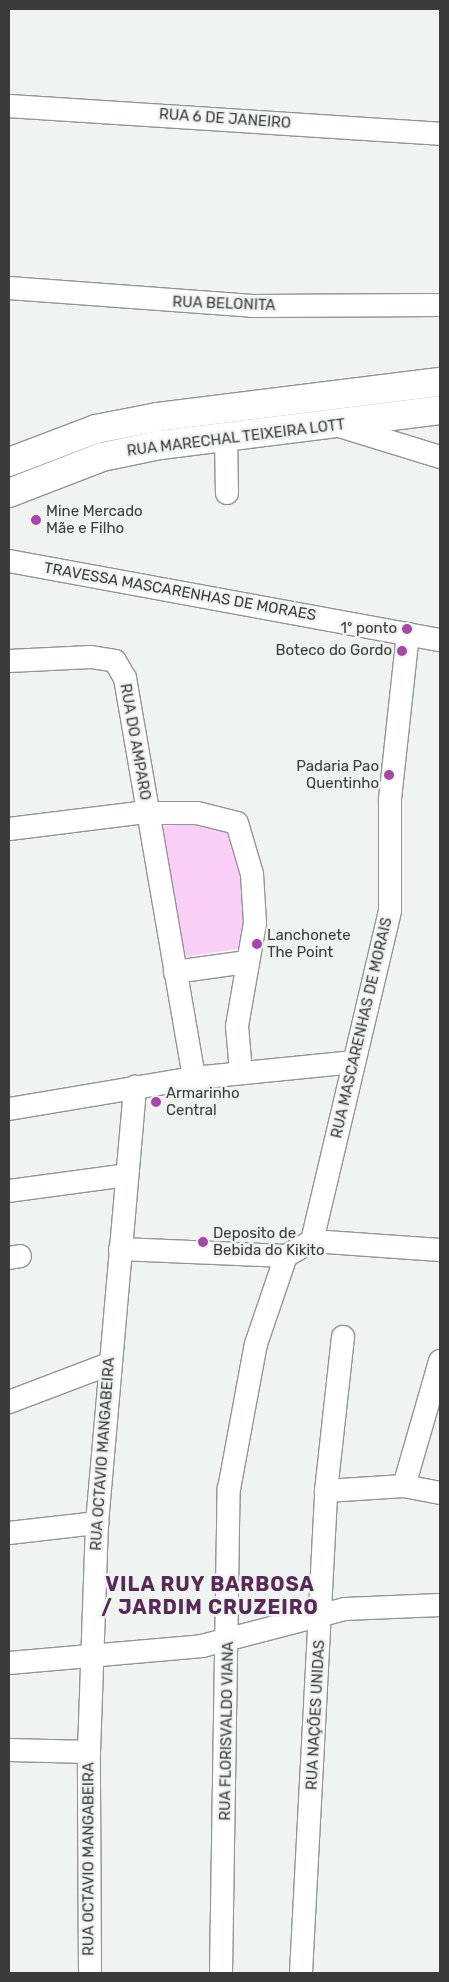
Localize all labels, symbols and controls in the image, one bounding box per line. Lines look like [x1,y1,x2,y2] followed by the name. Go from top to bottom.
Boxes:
[158,105,292,133] street label: RUA 6 DE JANEIRO
[172,293,276,315] street label: RUA BELONITA
[125,416,347,460] street label: RUA MARECHAL TEIXEIRA LOTT
[46,502,143,537] place label: Mine Mercado Mãe e Filho
[30,514,42,526] marker: Mine Mercado Mãe e Filho
[42,559,318,625] street label: TRAVESSA MASCARENHAS DE MORAES
[341,620,397,638] place label: 1º ponto
[401,623,413,635] marker: 1º ponto
[276,642,392,660] place label: Boteco do Gordo
[396,645,408,657] marker: Boteco do Gordo
[116,682,154,802] street label: RUA DO AMPARO
[296,757,379,792] place label: Padaria Pao Quentinho
[383,769,395,781] marker: Padaria Pao Quentinho
[328,916,396,1140] street label: RUA MASCARENHAS DE MORAIS
[267,926,351,961] place label: Lanchonete The Point
[251,938,263,950] marker: Lanchonete The Point
[166,1084,240,1119] place label: Armarinho Central
[150,1096,162,1108] marker: Armarinho Central
[213,1224,325,1259] place label: Deposito de Bebida do Kikito
[197,1236,209,1248] marker: Deposito de Bebida do Kikito
[87,1357,119,1551] street label: RUA OCTAVIO MANGABEIRA
[99,1572,321,1619] district label: VILA RUY BARBOSA / JARDIM CRUZEIRO
[303,1639,329,1791] street label: RUA NAÇÕES UNIDAS
[216,1641,238,1821] street label: RUA FLORISVALDO VIANA
[80,1762,98,1956] street label: RUA OCTAVIO MANGABEIRA

